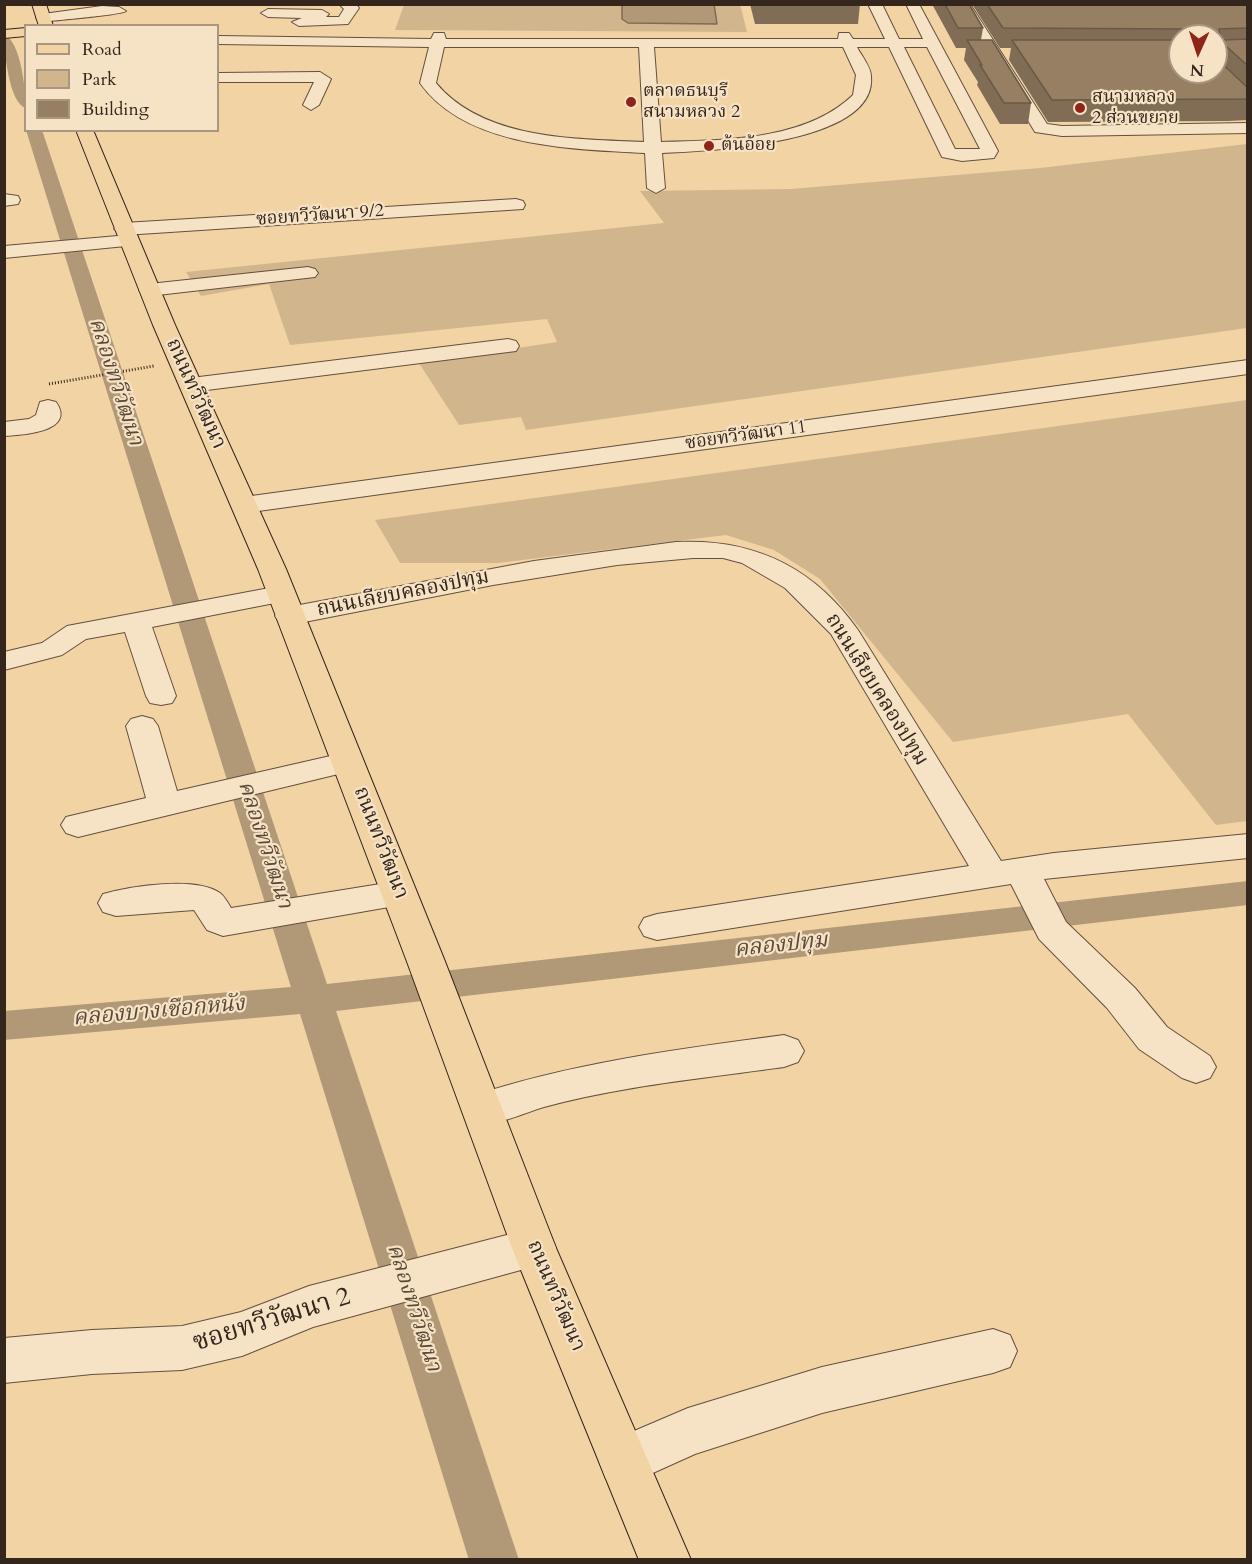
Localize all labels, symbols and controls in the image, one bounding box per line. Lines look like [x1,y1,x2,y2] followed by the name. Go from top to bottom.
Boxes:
[24,24,219,132] legend
[1168,24,1228,84] north arrow
[82,37,122,62] text: Road
[1190,59,1205,81] text: N
[82,67,117,92] text: Park
[643,81,740,124] place label: ตลาดธนบุรี สนามหลวง 2
[1092,87,1179,130] place label: สนามหลวง 2 ส่วนขยาย
[624,95,638,109] marker: ตลาดธนบุรี สนามหลวง 2
[82,97,149,122] text: Building
[1073,101,1087,115] marker: สนามหลวง 2 ส่วนขยาย
[721,135,776,157] place label: ต้นอ้อย
[702,139,716,153] marker: ต้นอ้อย
[255,201,385,231] street label: ซอยทวีวัฒนา 9/2
[82,315,148,449] water label: คลองทวีวัฒนา
[159,335,231,453] street label: ถนนทวีวัฒนา
[684,417,808,455] street label: ซอยทวีวัฒนา 11
[315,565,491,623] street label: ถนนเลียบคลองปทุม
[819,609,933,771] street label: ถนนเลียบคลองปทุม
[231,778,297,912] water label: คลองทวีวัฒนา
[347,783,413,903] street label: ถนนทวีวัฒนา
[733,928,829,964] water label: คลองปทุม
[72,991,246,1033] water label: คลองบางเชือกหนัง
[520,1237,590,1355] street label: ถนนทวีวัฒนา
[380,1241,446,1375] water label: คลองทวีวัฒนา
[189,1282,355,1360] street label: ซอยทวีวัฒนา 2

